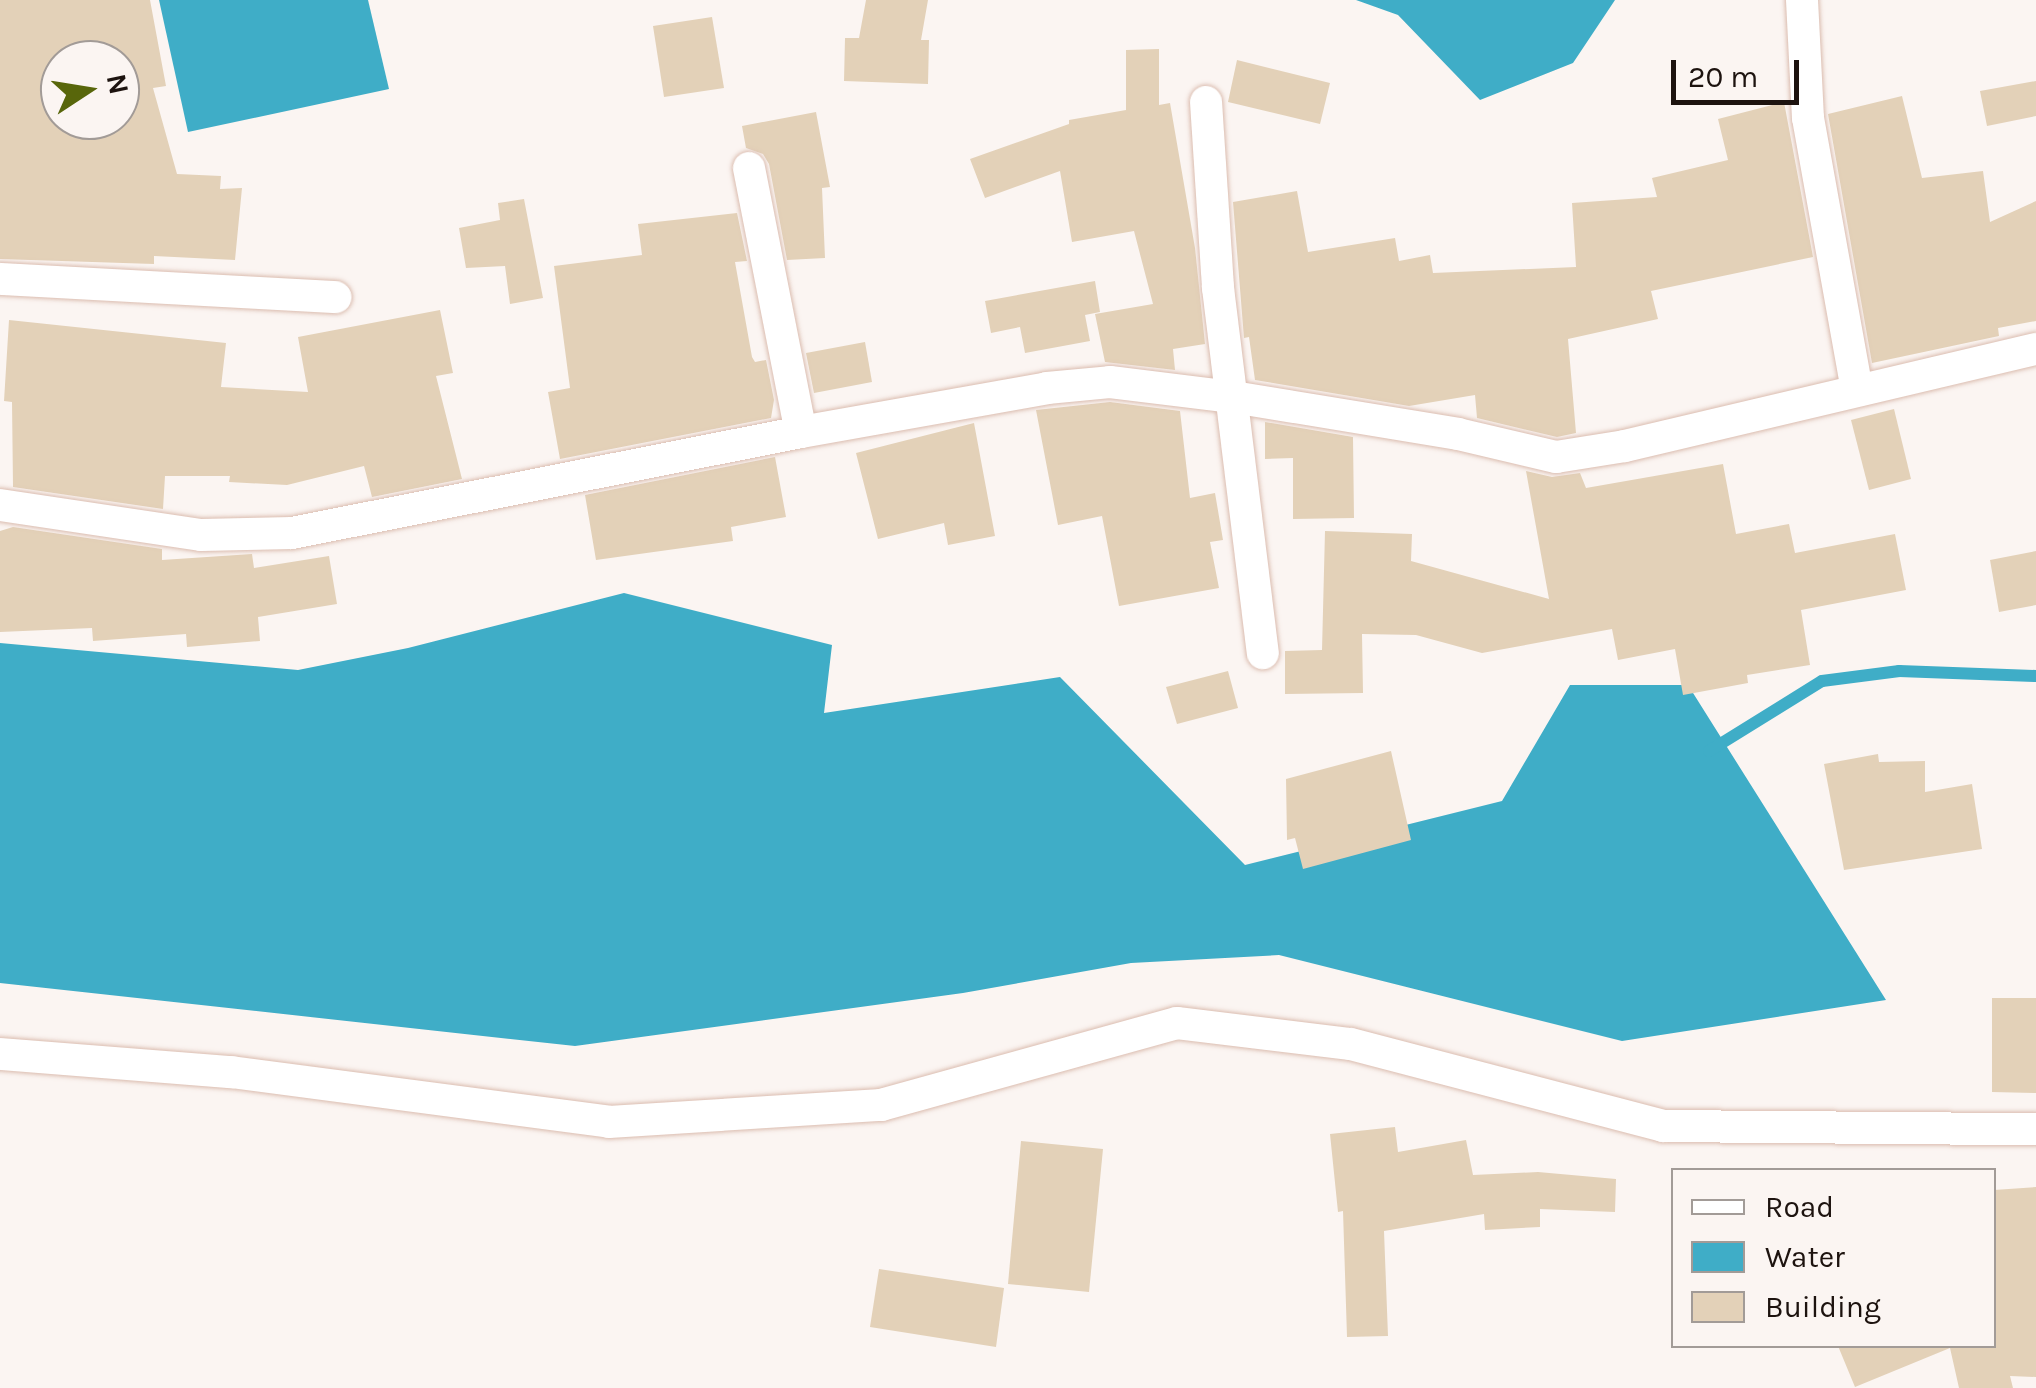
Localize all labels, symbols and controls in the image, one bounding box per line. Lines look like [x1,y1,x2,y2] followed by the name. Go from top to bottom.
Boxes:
[40,40,140,140] north arrow
[1676,40,1804,102] scale bar
[1688,59,1758,95] text: 20 m
[100,71,136,97] text: N
[1671,1168,1996,1348] legend
[1765,1189,1834,1225] text: Road
[1765,1239,1845,1275] text: Water
[1765,1289,1881,1325] text: Building

